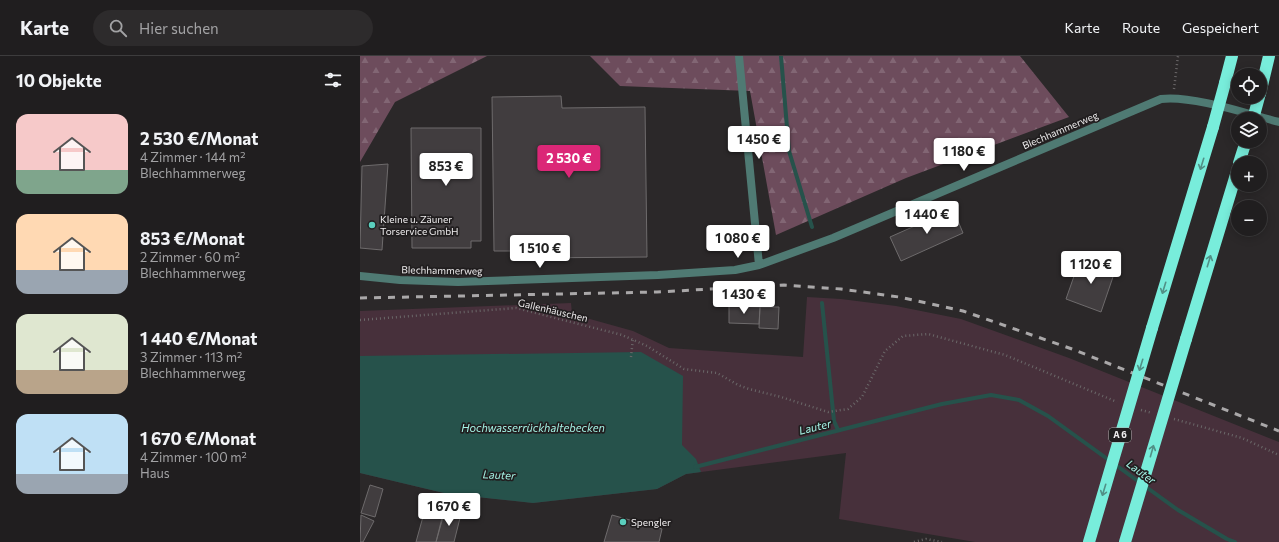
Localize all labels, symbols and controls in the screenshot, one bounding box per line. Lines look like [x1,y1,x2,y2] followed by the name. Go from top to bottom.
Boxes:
[93,10,373,46] search box
[20,16,69,39] text: Karte
[107,17,129,39] icon: search
[139,19,219,37] text: Hier suchen
[1065,19,1100,36] text: Karte
[1122,19,1160,36] text: Route
[1182,19,1259,36] text: Gespeichert
[1231,68,1267,236] map controls
[1231,68,1267,104] button: locate
[322,69,344,91] icon: filters
[16,70,102,91] text: 10 Objekte
[1020,108,1100,151] street label: Blechhammerweg
[1231,112,1267,148] button: layers
[722,126,796,160] pin: 1 450 €
[140,128,258,149] text: 2 530 €/Monat
[48,130,96,178] icon: home
[737,131,781,147] text: 1 450 €
[927,138,1001,172] pin: 1 180 €
[943,143,985,159] text: 1 180 €
[532,145,606,179] pin: 2 530 €
[140,149,245,165] text: 4 Zimmer · 144 m²
[546,150,592,166] text: 2 530 €
[418,153,474,187] pin: 853 €
[1231,156,1267,192] button: +
[1198,157,1205,170] one-way arrow
[429,158,463,174] text: 853 €
[140,165,246,181] text: Blechhammerweg
[1231,200,1267,236] button: −
[890,201,964,235] pin: 1 440 €
[905,206,949,222] text: 1 440 €
[380,213,459,237] place label: Kleine u. Zäuner Torservice GmbH
[367,220,377,230] marker: Kleine u. Zäuner Torservice GmbH
[701,225,775,259] pin: 1 080 €
[140,228,245,249] text: 853 €/Monat
[48,230,96,278] icon: home
[715,230,761,246] text: 1 080 €
[503,235,577,269] pin: 1 510 €
[519,240,561,256] text: 1 510 €
[140,249,240,265] text: 2 Zimmer · 60 m²
[1054,251,1128,285] pin: 1 120 €
[1070,256,1112,272] text: 1 120 €
[1206,256,1214,268] one-way arrow
[401,263,483,277] street label: Blechhammerweg
[140,265,246,281] text: Blechhammerweg
[707,281,781,315] pin: 1 430 €
[1160,282,1167,295] one-way arrow
[722,286,766,302] text: 1 430 €
[517,296,589,324] street label: Gallenhäuschen
[140,328,257,349] text: 1 440 €/Monat
[48,330,96,378] icon: home
[140,349,242,365] text: 3 Zimmer · 113 m²
[1137,359,1144,372] one-way arrow
[140,365,246,381] text: Blechhammerweg
[797,416,833,437] water label: Lauter
[461,421,605,434] water label: Hochwasserrückhaltebecken
[140,428,256,449] text: 1 670 €/Monat
[1109,428,1131,442] road number: A 6
[48,430,96,478] icon: home
[1149,445,1156,458] one-way arrow
[140,449,247,465] text: 4 Zimmer · 100 m²
[1124,457,1159,487] water label: Lauter
[140,465,170,481] text: Haus
[482,467,516,482] water label: Lauter
[1100,483,1107,496] one-way arrow
[412,493,486,527] pin: 1 670 €
[427,498,471,514] text: 1 670 €
[631,516,671,528] place label: Spengler
[618,517,628,527] marker: Spengler

